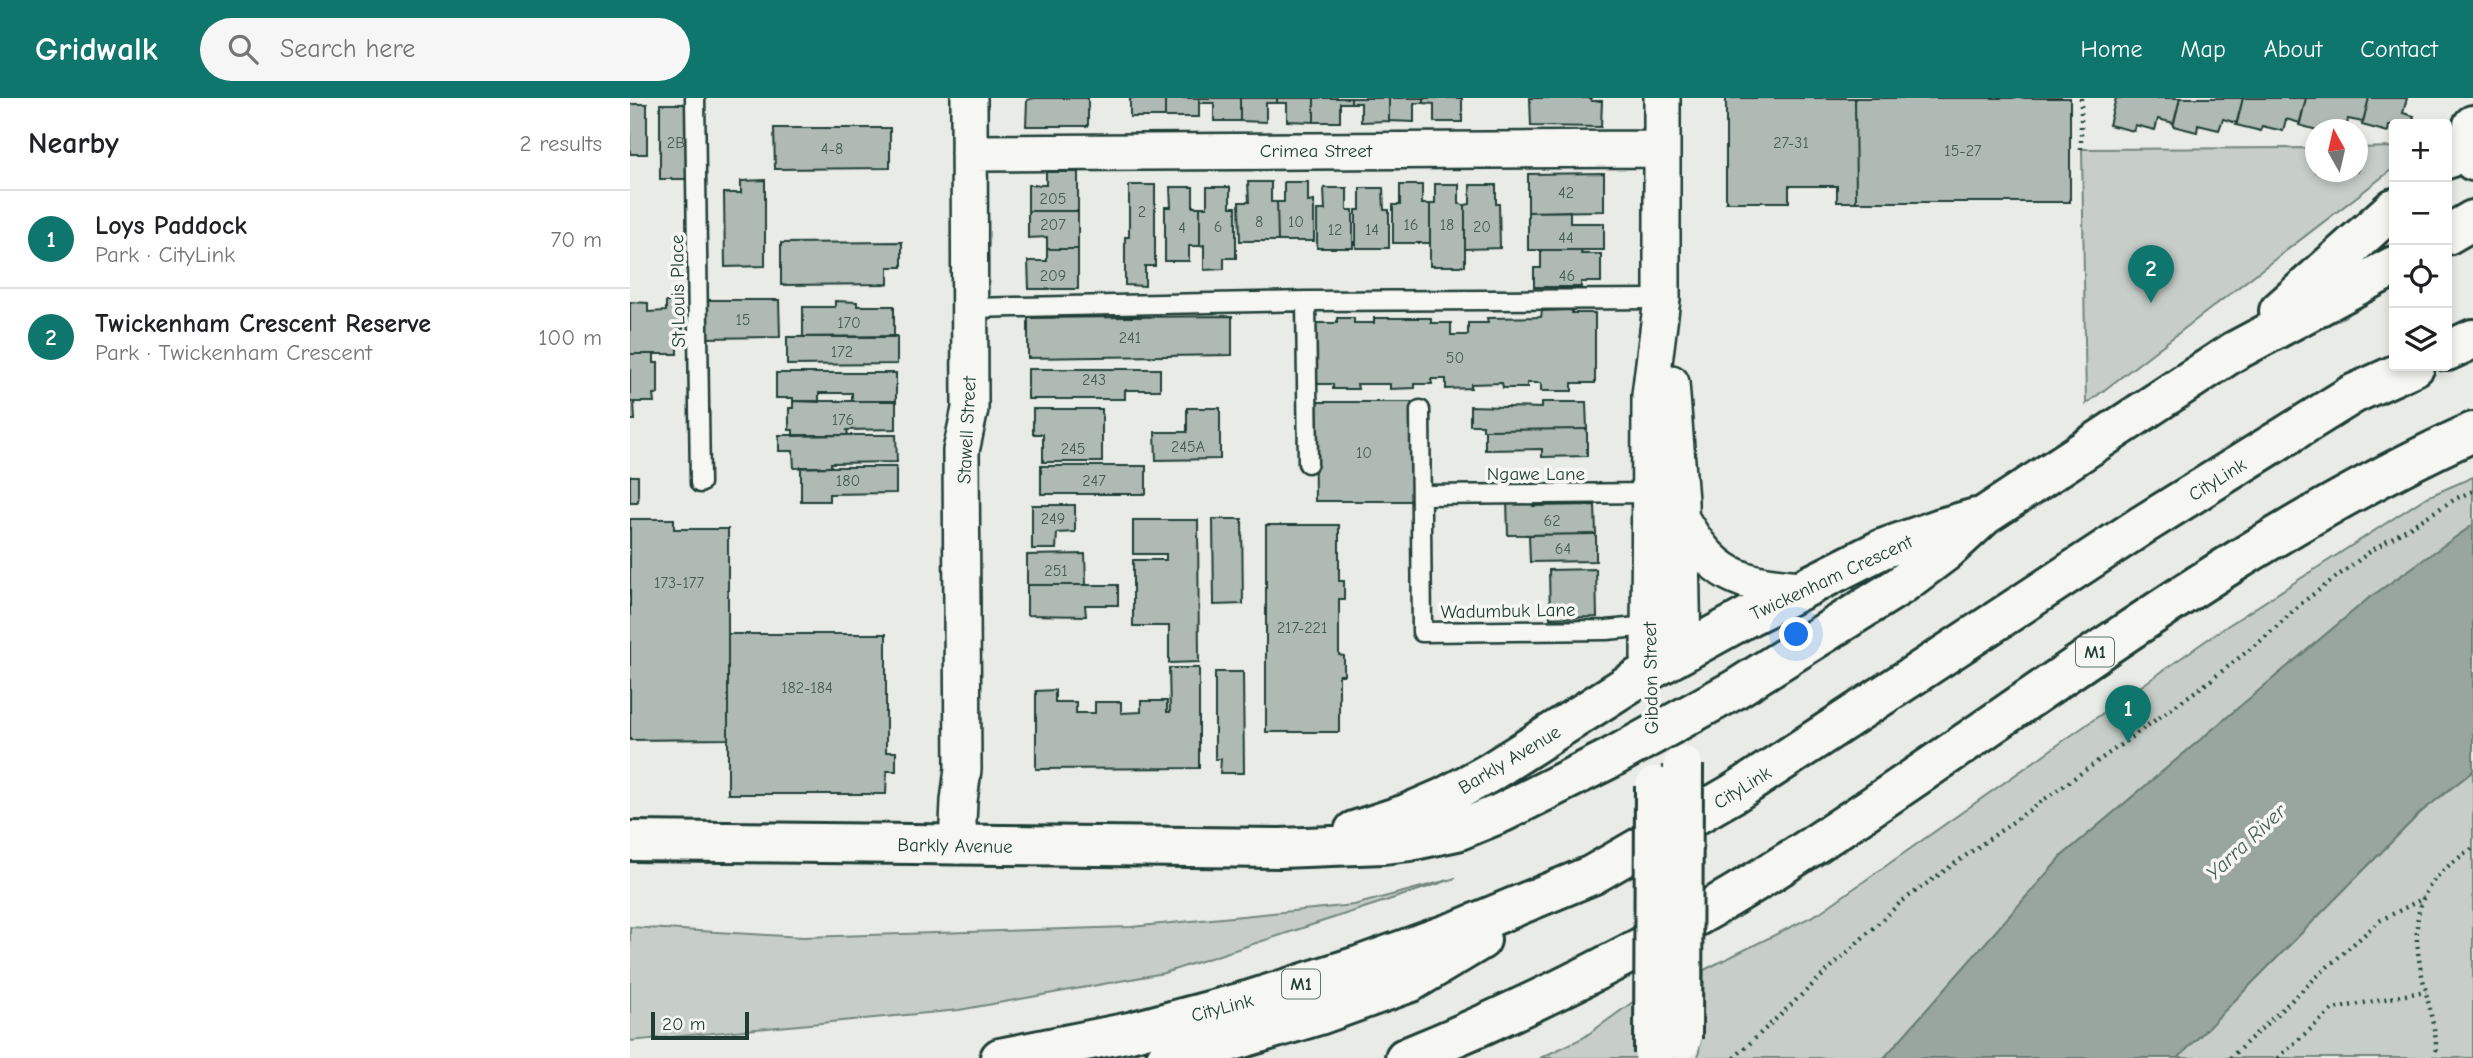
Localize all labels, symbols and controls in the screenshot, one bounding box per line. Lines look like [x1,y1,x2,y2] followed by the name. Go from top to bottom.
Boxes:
[200,18,690,81] search box
[35,30,158,68] text: Gridwalk
[224,30,262,68] icon: search
[280,34,415,64] text: Search here
[2081,35,2142,63] text: Home
[2180,35,2226,63] text: Map
[2264,35,2322,63] text: About
[2360,35,2438,63] text: Contact
[2305,119,2368,182] north arrow
[2389,119,2452,371] map controls
[2389,119,2452,182] button: +
[28,126,119,161] text: Nearby
[520,130,602,157] text: 2 results
[667,134,685,152] house number: 2B
[1773,134,1809,152] house number: 27-31
[821,140,843,158] house number: 4-8
[1260,140,1373,162] street label: Crimea Street
[1944,142,1982,160] house number: 15-27
[2389,182,2452,245] button: −
[1558,184,1574,202] house number: 42
[1040,190,1066,208] house number: 205
[1138,203,1146,221] house number: 2
[95,211,247,241] text: Loys Paddock
[1255,213,1263,231] house number: 8
[1288,213,1304,231] house number: 10
[1040,216,1066,234] house number: 207
[1403,216,1419,234] house number: 16
[1440,216,1454,234] house number: 18
[1214,218,1222,236] house number: 6
[1473,218,1491,236] house number: 20
[1178,219,1186,237] house number: 4
[1328,221,1342,239] house number: 12
[1365,221,1379,239] house number: 14
[46,226,56,253] text: 1
[550,226,602,253] text: 70 m
[1558,229,1574,247] house number: 44
[666,234,690,348] street label: St Louis Place
[95,241,235,268] text: Park · CityLink
[2128,245,2174,303] pin: 2
[2389,245,2452,308] button: locate
[1040,267,1066,285] house number: 209
[1559,267,1575,285] house number: 46
[2389,308,2452,371] button: layers
[95,309,431,339] text: Twickenham Crescent Reserve
[735,311,751,329] house number: 15
[837,314,861,332] house number: 170
[45,324,57,351] text: 2
[538,324,602,351] text: 100 m
[1119,329,1141,347] house number: 241
[95,339,372,366] text: Park · Twickenham Crescent
[831,343,853,361] house number: 172
[1446,349,1464,367] house number: 50
[1082,371,1106,389] house number: 243
[953,375,981,485] street label: Stawell Street
[832,411,854,429] house number: 176
[1171,438,1205,456] house number: 245A
[1061,440,1085,458] house number: 245
[1356,444,1372,462] house number: 10
[2185,453,2251,506] street label: CityLink
[1487,463,1585,485] street label: Ngawe Lane
[836,472,860,490] house number: 180
[1082,472,1106,490] house number: 247
[1041,510,1065,528] house number: 249
[1543,512,1561,530] house number: 62
[1747,530,1917,625] street label: Twickenham Crescent
[1555,540,1571,558] house number: 64
[1044,562,1068,580] house number: 251
[654,574,704,592] house number: 173-177
[1440,599,1576,623] street label: Wadumbuk Lane
[1779,617,1813,651] your location
[1277,619,1327,637] house number: 217-221
[1639,621,1663,734] street label: Gibdon Street
[2076,638,2114,666] road number: M1
[781,679,833,697] house number: 182-184
[2105,685,2151,743] pin: 1
[1454,721,1565,799] street label: Barkly Avenue
[1710,761,1776,814] street label: CityLink
[2201,798,2292,885] water label: Yarra River
[897,834,1013,858] street label: Barkly Avenue
[1282,970,1320,998] road number: M1
[1189,989,1257,1027] street label: CityLink
[651,1009,749,1041] scale bar
[662,1013,706,1035] text: 20 m

